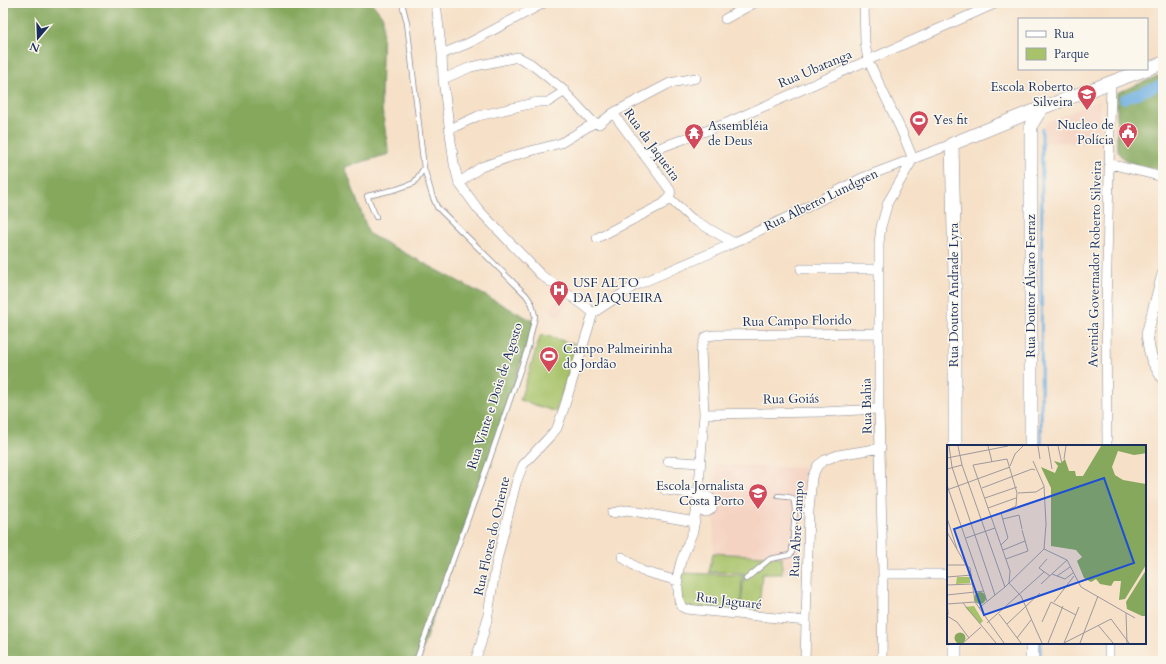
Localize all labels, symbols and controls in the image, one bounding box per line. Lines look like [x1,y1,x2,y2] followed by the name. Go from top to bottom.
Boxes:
[18,18,58,58] north arrow
[1018,18,1148,70] legend
[1054,26,1075,42] text: Rua
[28,38,42,56] text: N
[775,45,855,93] street label: Rua Ubatanga
[1054,46,1089,62] text: Parque
[990,78,1073,111] place label: Escola Roberto Silveira
[1076,83,1098,111] school or university icon: Escola Roberto Silveira
[620,105,685,185] street label: Rua da Jaqueira
[908,109,930,137] sports icon: Yes fit
[933,111,968,129] place label: Yes fit
[1057,116,1114,149] place label: Nucleo de Polícia
[708,117,769,150] place label: Assembléia de Deus
[1117,121,1139,149] public building icon: Nucleo de Polícia
[683,122,705,150] temple icon: Assembléia de Deus
[1084,160,1106,368] street label: Avenida Governador Roberto Silveira
[761,164,882,235] street label: Rua Alberto Lundgren
[1022,214,1040,358] street label: Rua Doutor Álvaro Ferraz
[945,222,963,367] street label: Rua Doutor Andrade Lyra
[573,274,663,307] place label: USF ALTO DA JAQUEIRA
[548,279,570,307] hospital icon: USF ALTO DA JAQUEIRA
[742,311,852,331] street label: Rua Campo Florido
[463,320,527,472] street label: Rua Vinte e Dois de Agosto
[563,340,673,373] place label: Campo Palmeirinha do Jordão
[538,345,560,373] sports icon: Campo Palmeirinha do Jordão
[858,377,876,434] street label: Rua Bahia
[763,390,819,408] street label: Rua Goiás
[947,445,1146,644] inset map
[470,475,514,597] street label: Rua Flores do Oriente
[656,477,744,510] place label: Escola Jornalista Costa Porto
[785,481,809,577] street label: Rua Abre Campo
[747,482,769,510] school or university icon: Escola Jornalista Costa Porto
[695,588,763,614] street label: Rua Jaguaré

